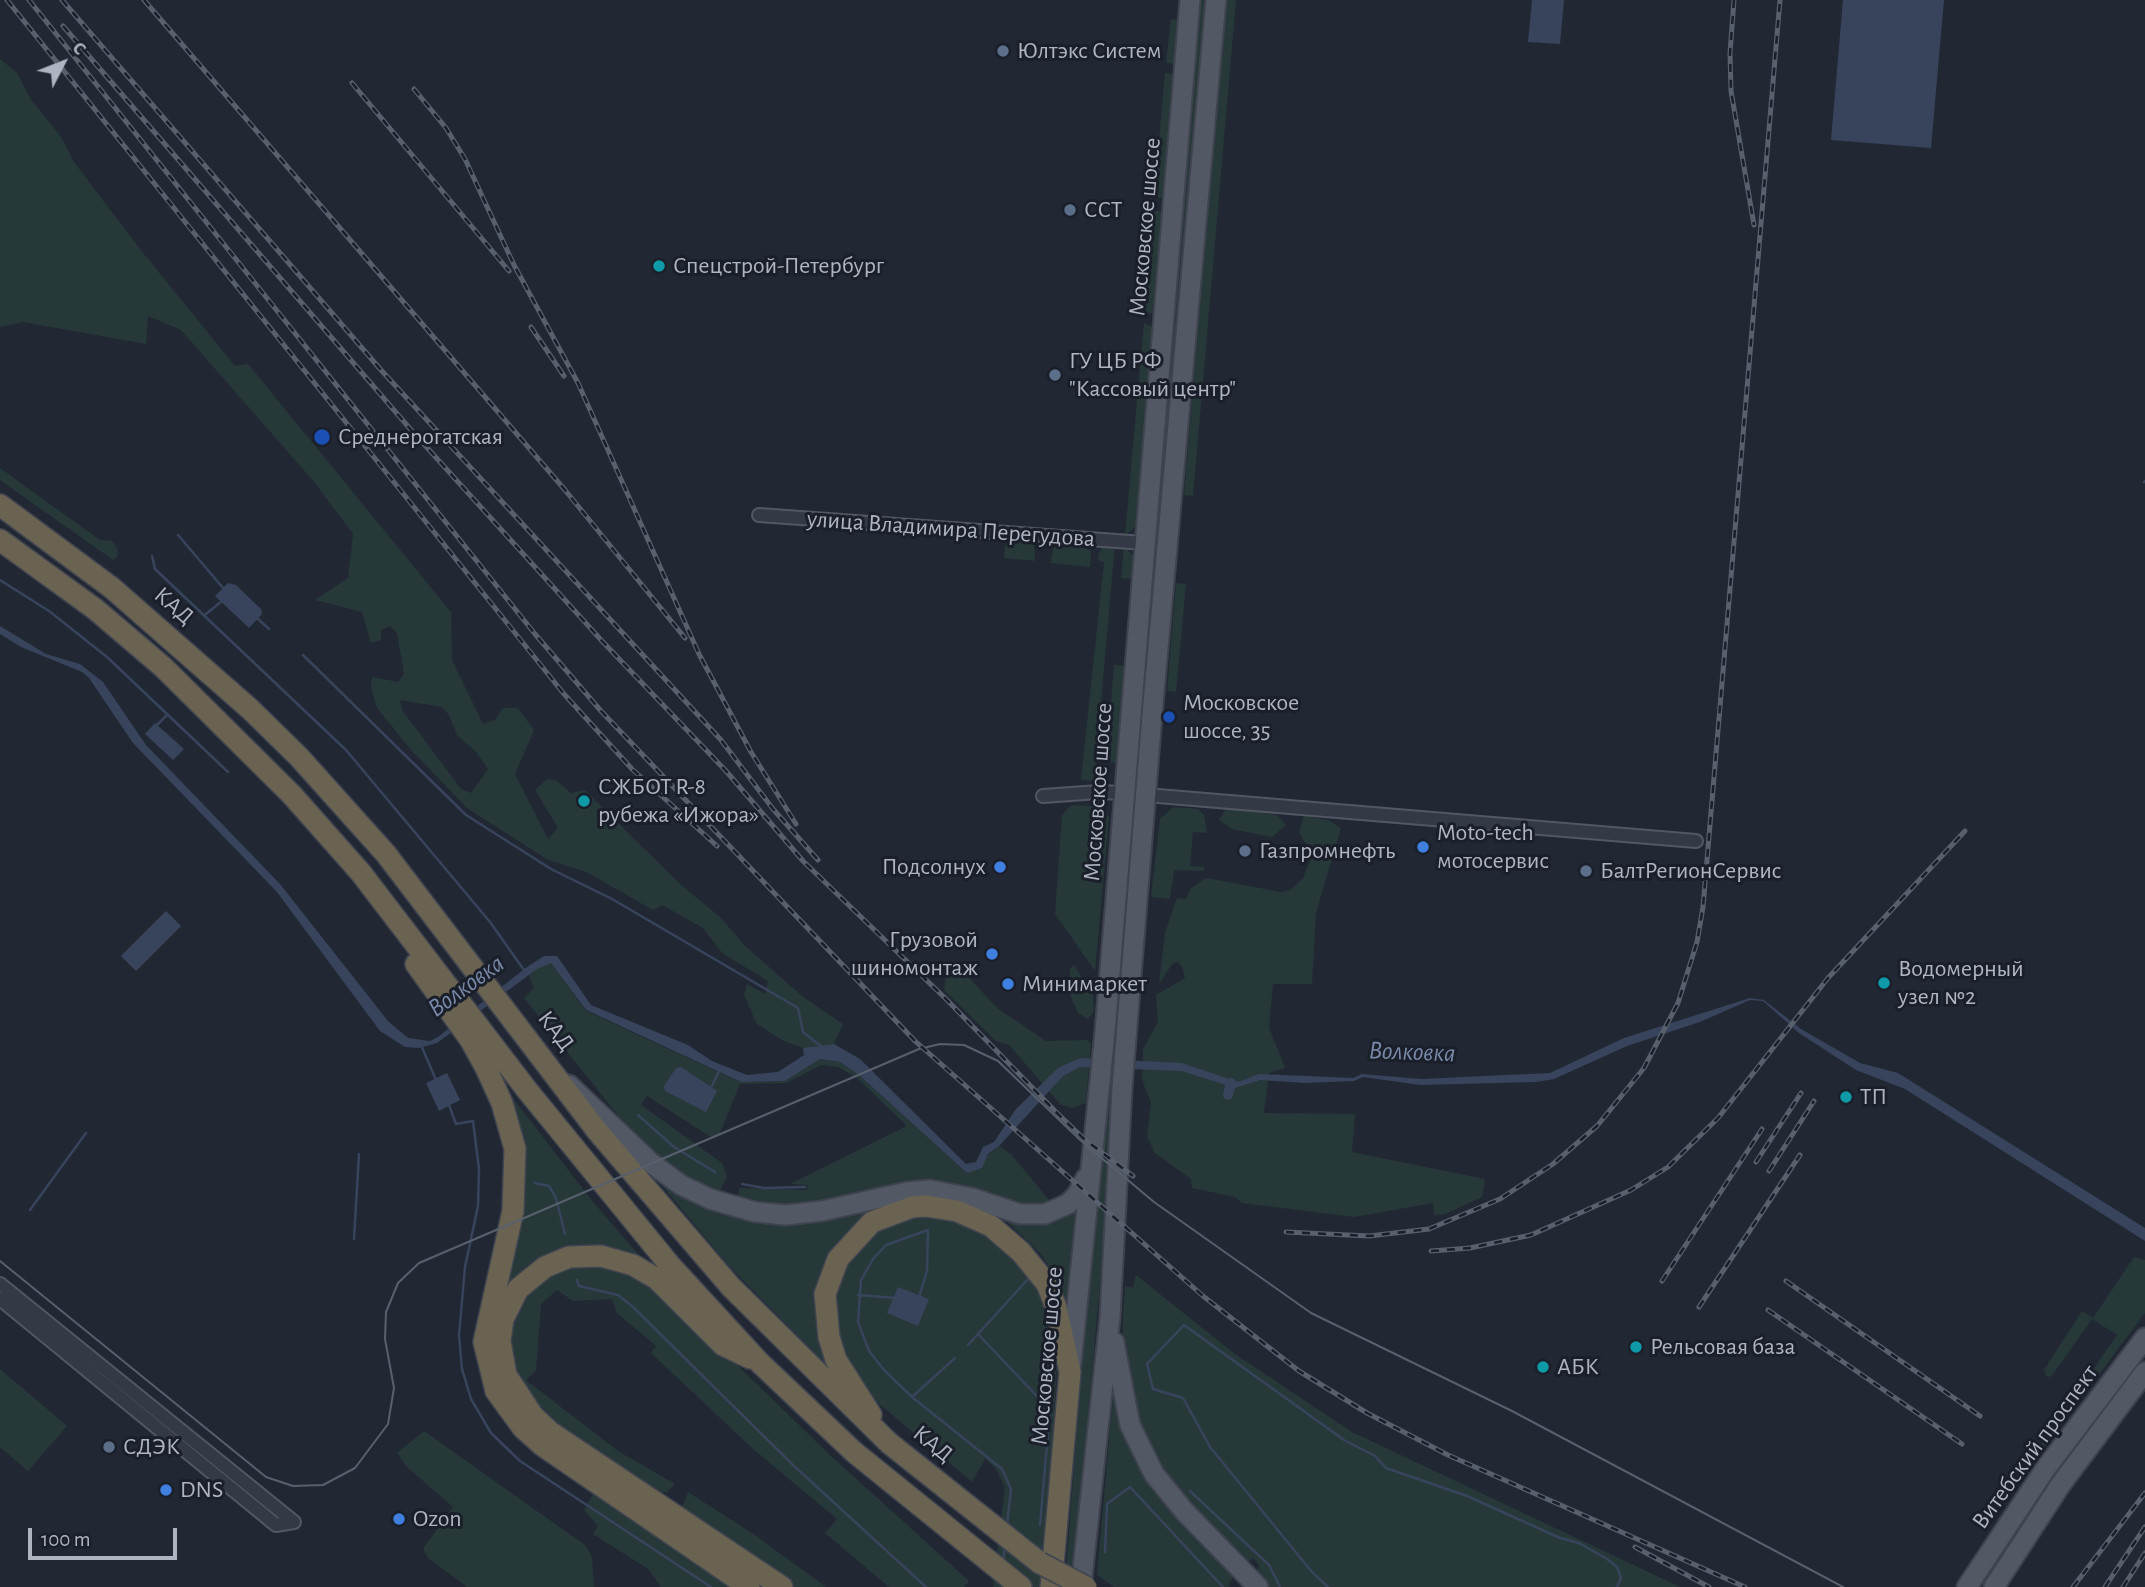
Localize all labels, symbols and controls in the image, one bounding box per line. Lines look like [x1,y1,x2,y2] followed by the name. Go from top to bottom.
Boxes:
[28,28,98,98] north arrow
[1017,37,1162,65] place label: Юлтэкс Систем
[68,38,90,59] text: С
[995,43,1011,59] marker: Юлтэкс Систем
[1123,137,1167,317] street label: Московское шоссе
[1084,196,1122,224] place label: ССТ
[1062,202,1078,218] marker: ССТ
[673,252,884,280] place label: Спецстрой-Петербург
[651,258,667,274] marker: Спецстрой-Петербург
[1069,347,1236,403] place label: ГУ ЦБ РФ "Кассовый центр"
[1047,367,1063,383] marker: ГУ ЦБ РФ "Кассовый центр"
[338,423,503,451] place label: Среднерогатская
[312,427,332,447] marker: Среднерогатская
[806,505,1096,553] street label: улица Владимира Перегудова
[148,581,200,631] street label: КАД
[1183,689,1299,745] place label: Московское шоссе, 35
[1077,702,1119,882] street label: Московское шоссе
[1161,709,1177,725] marker: Московское шоссе, 35
[598,773,759,829] place label: СЖБОТ R-8 рубежа «Ижора»
[576,793,592,809] marker: СЖБОТ R-8 рубежа «Ижора»
[1437,819,1549,875] place label: Moto-tech мотосервис
[1259,837,1395,865] place label: Газпромнефть
[1415,839,1431,855] marker: Moto-tech мотосервис
[1237,843,1253,859] marker: Газпромнефть
[882,853,986,881] place label: Подсолнух
[1600,857,1782,885] place label: БалтРегионСервис
[992,859,1008,875] marker: Подсолнух
[1578,863,1594,879] marker: БалтРегионСервис
[851,926,978,982] place label: Грузовой шиномонтаж
[984,946,1000,962] marker: Грузовой шиномонтаж
[422,948,510,1024] water label: Волковка
[1898,955,2024,1011] place label: Водомерный узел №2
[1022,970,1147,998] place label: Минимаркет
[1876,975,1892,991] marker: Водомерный узел №2
[1000,976,1016,992] marker: Минимаркет
[531,1005,581,1057] street label: КАД
[1368,1035,1456,1069] water label: Волковка
[1860,1083,1887,1111] place label: ТП
[1838,1089,1854,1105] marker: ТП
[1025,1266,1069,1446] street label: Московское шоссе
[1650,1333,1796,1361] place label: Рельсовая база
[1628,1339,1644,1355] marker: Рельсовая база
[1557,1353,1599,1381] place label: АБК
[1535,1359,1551,1375] marker: АБК
[1966,1359,2104,1535] street label: Витебский проспект
[907,1419,959,1469] street label: КАД
[123,1433,180,1461] place label: СДЭК
[101,1439,117,1455] marker: СДЭК
[180,1476,223,1504] place label: DNS
[158,1482,174,1498] marker: DNS
[413,1505,462,1533] place label: Ozon
[391,1511,407,1527] marker: Ozon
[32,1514,180,1558] scale bar
[41,1529,91,1550] text: 100 m

